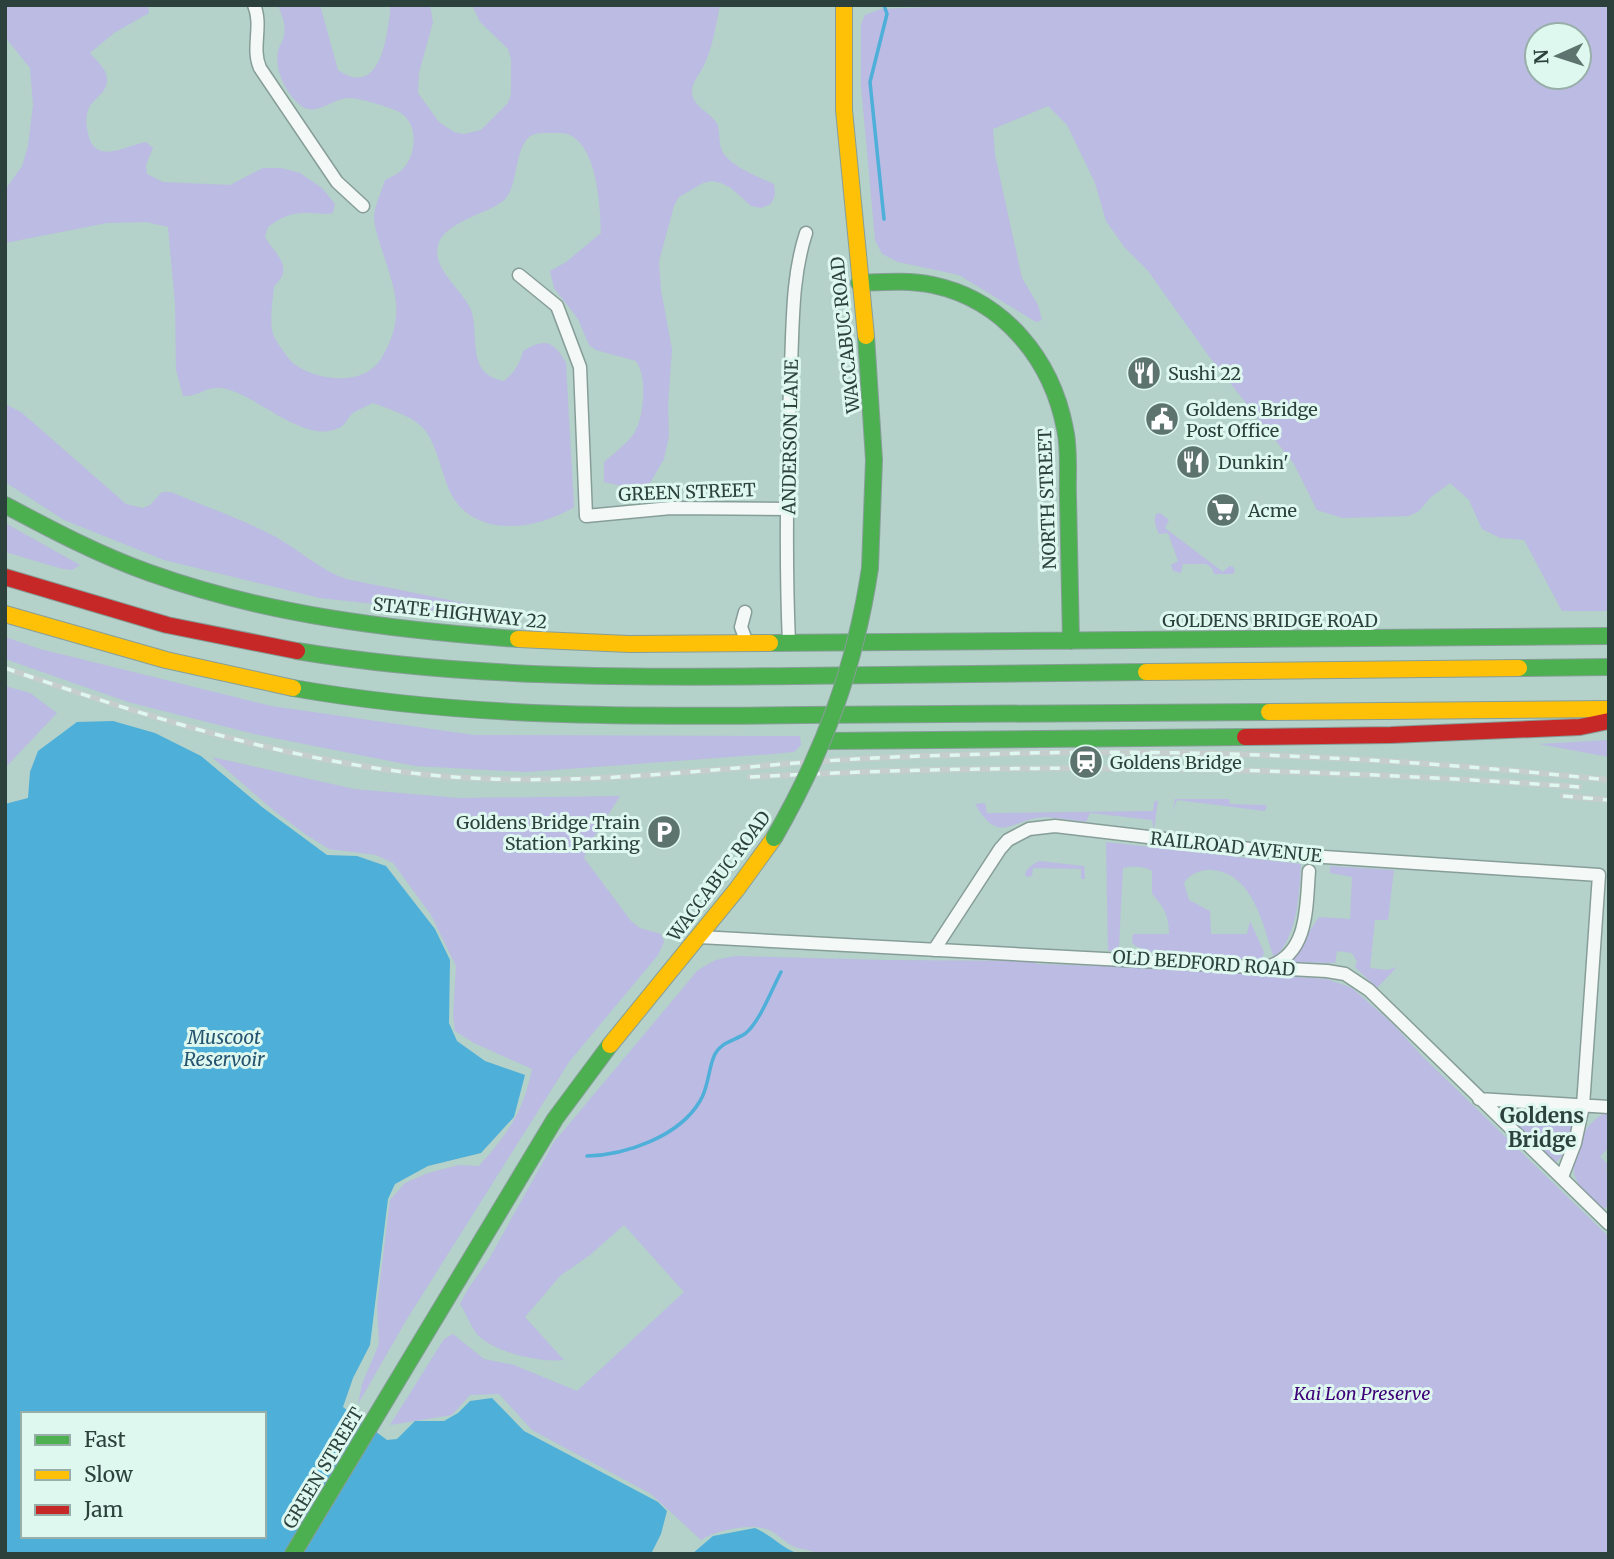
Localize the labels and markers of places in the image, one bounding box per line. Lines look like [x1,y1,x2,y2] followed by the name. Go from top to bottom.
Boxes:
[1125,354,1163,392] restaurant icon: Sushi 22
[1168,362,1241,385] place label: Sushi 22
[1186,398,1318,442] place label: Goldens Bridge Post Office
[1143,400,1181,438] public building icon: Goldens Bridge Post Office
[1174,443,1212,481] restaurant icon: Dunkin'
[1218,451,1289,474] place label: Dunkin'
[1204,491,1242,529] supermarket icon: Acme
[1247,499,1297,522] place label: Acme
[1067,743,1105,781] station icon: Goldens Bridge
[1110,751,1242,774] place label: Goldens Bridge
[456,811,640,855] place label: Goldens Bridge Train Station Parking
[645,813,683,851] parking icon: Goldens Bridge Train Station Parking

